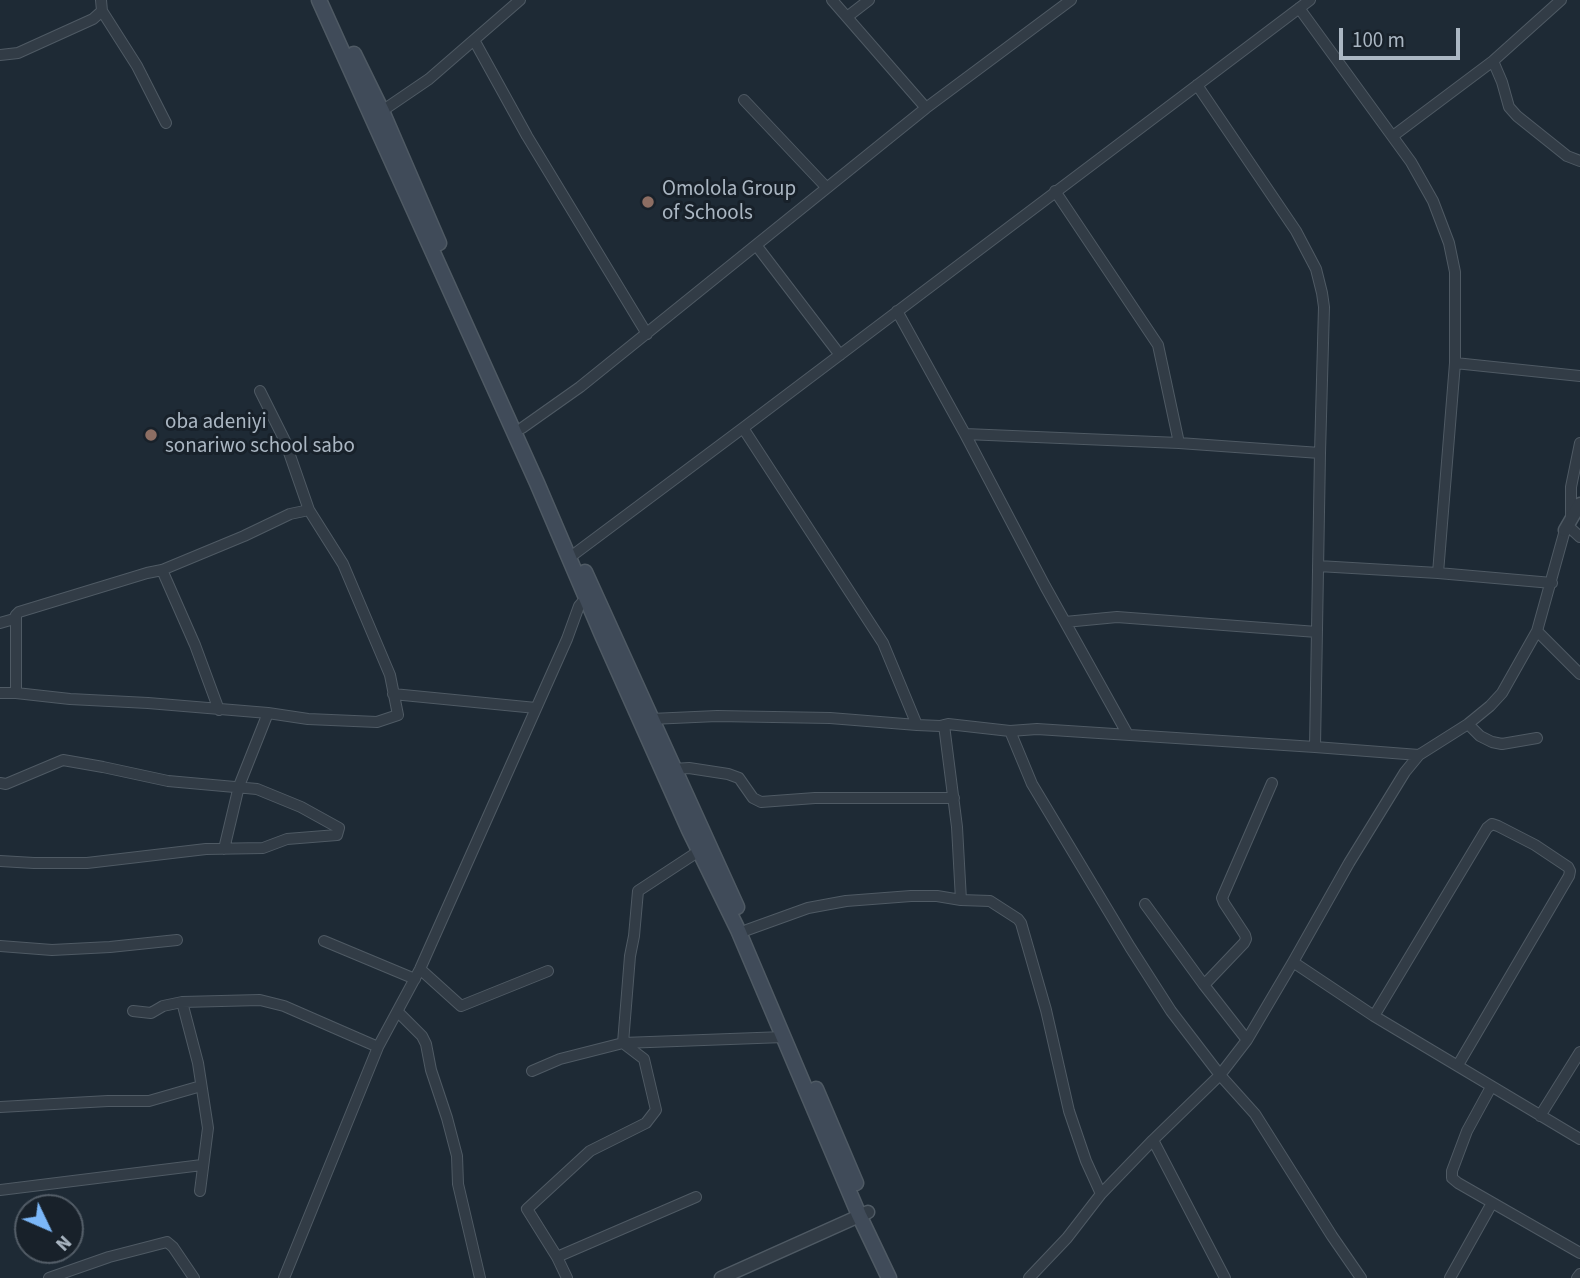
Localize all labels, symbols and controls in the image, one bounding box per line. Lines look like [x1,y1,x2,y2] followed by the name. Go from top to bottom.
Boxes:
[1342,14,1463,58] scale bar
[1352,25,1405,55] text: 100 m
[662,177,796,227] place label: Omolola Group of Schools
[640,194,656,210] marker: Omolola Group of Schools
[165,410,355,460] place label: oba adeniyi sonariwo school sabo
[143,427,159,443] marker: oba adeniyi sonariwo school sabo
[14,1194,84,1264] north arrow
[49,1229,77,1256] text: N

